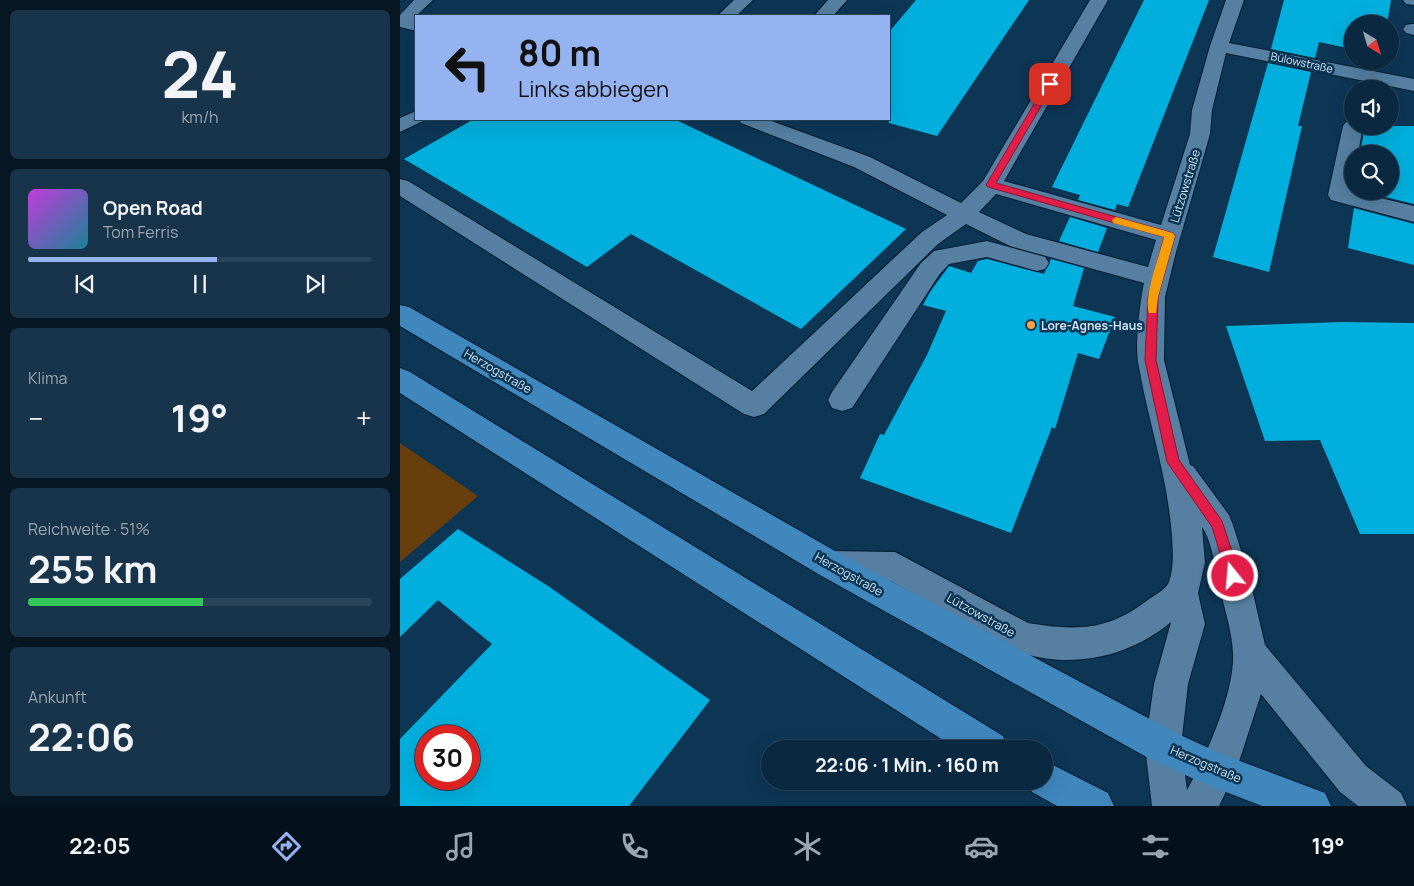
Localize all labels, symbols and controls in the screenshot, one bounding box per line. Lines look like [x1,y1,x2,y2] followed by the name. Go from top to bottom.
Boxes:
[1344,15,1399,70] north arrow
[1344,15,1399,200] map controls
[162,29,238,118] text: 24
[518,29,601,77] text: 80 m
[435,35,500,100] icon: left
[1269,48,1335,76] street label: Bülowstraße
[1029,63,1071,105] pin
[1036,70,1064,98] icon: arrive
[518,74,669,104] text: Links abbiegen
[1344,80,1399,135] button: sound
[181,106,219,128] text: km/h
[1344,145,1399,200] button: search
[1166,147,1204,225] street label: Lützowstraße
[103,195,203,221] text: Open Road
[103,221,178,243] text: Tom Ferris
[71,270,99,298] icon: previous
[186,270,214,298] icon: pause
[301,270,329,298] icon: next
[1041,317,1143,334] place label: Lore-Agnes-Haus
[1025,319,1037,331] marker: Lore-Agnes-Haus
[461,345,535,397] street label: Herzogstraße
[28,367,67,389] text: Klima
[171,391,228,443] text: 19°
[28,399,43,437] text: −
[356,399,372,437] text: +
[28,518,150,540] text: Reichweite · 51%
[28,542,157,594] text: 255 km
[812,548,886,600] street label: Herzogstraße
[1206,549,1258,601] position arrow
[944,589,1018,641] street label: Lützowstraße
[28,686,87,708] text: Ankunft
[28,710,135,762] text: 22:06
[415,725,480,790] speed limit sign: 30
[1168,741,1244,787] street label: Herzogstraße
[815,752,999,778] text: 22:06 · 1 Min. · 160 m
[269,829,304,864] icon: directions
[443,829,478,864] icon: music
[617,829,652,864] icon: phone
[790,829,825,864] icon: climate
[964,829,999,864] icon: car
[1138,829,1173,864] icon: filters
[69,831,130,861] text: 22:05
[1311,831,1345,861] text: 19°

